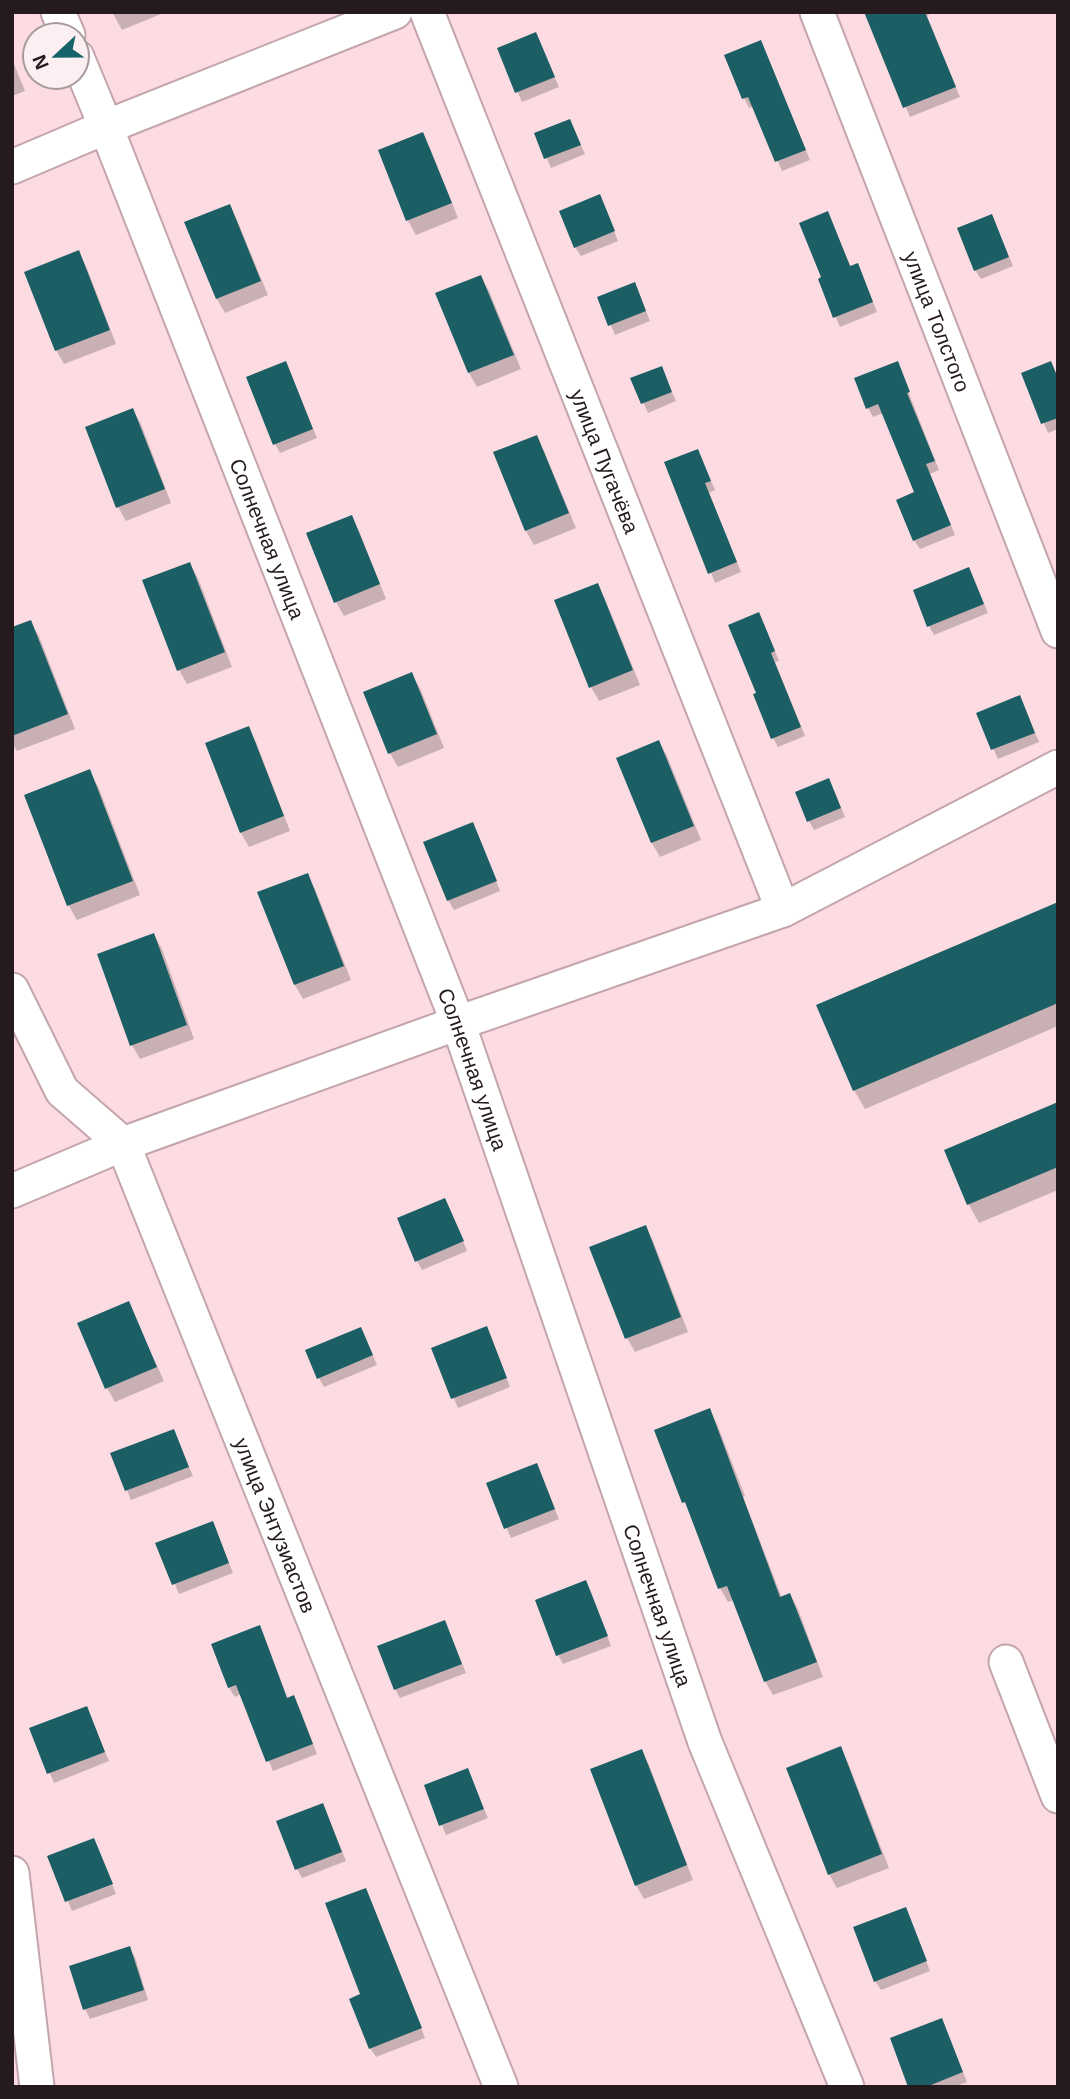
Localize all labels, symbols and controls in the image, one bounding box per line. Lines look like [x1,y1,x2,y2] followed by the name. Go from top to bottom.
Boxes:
[21,21,91,91] north arrow
[28,52,53,72] text: N
[900,248,975,395] street label: улица Толстого
[566,386,644,537] street label: улица Пугачёва
[226,455,310,622] street label: Солнечная улица
[434,985,512,1154] street label: Солнечная улица
[230,1434,321,1616] street label: улица Энтузиастов
[619,1521,697,1690] street label: Солнечная улица

